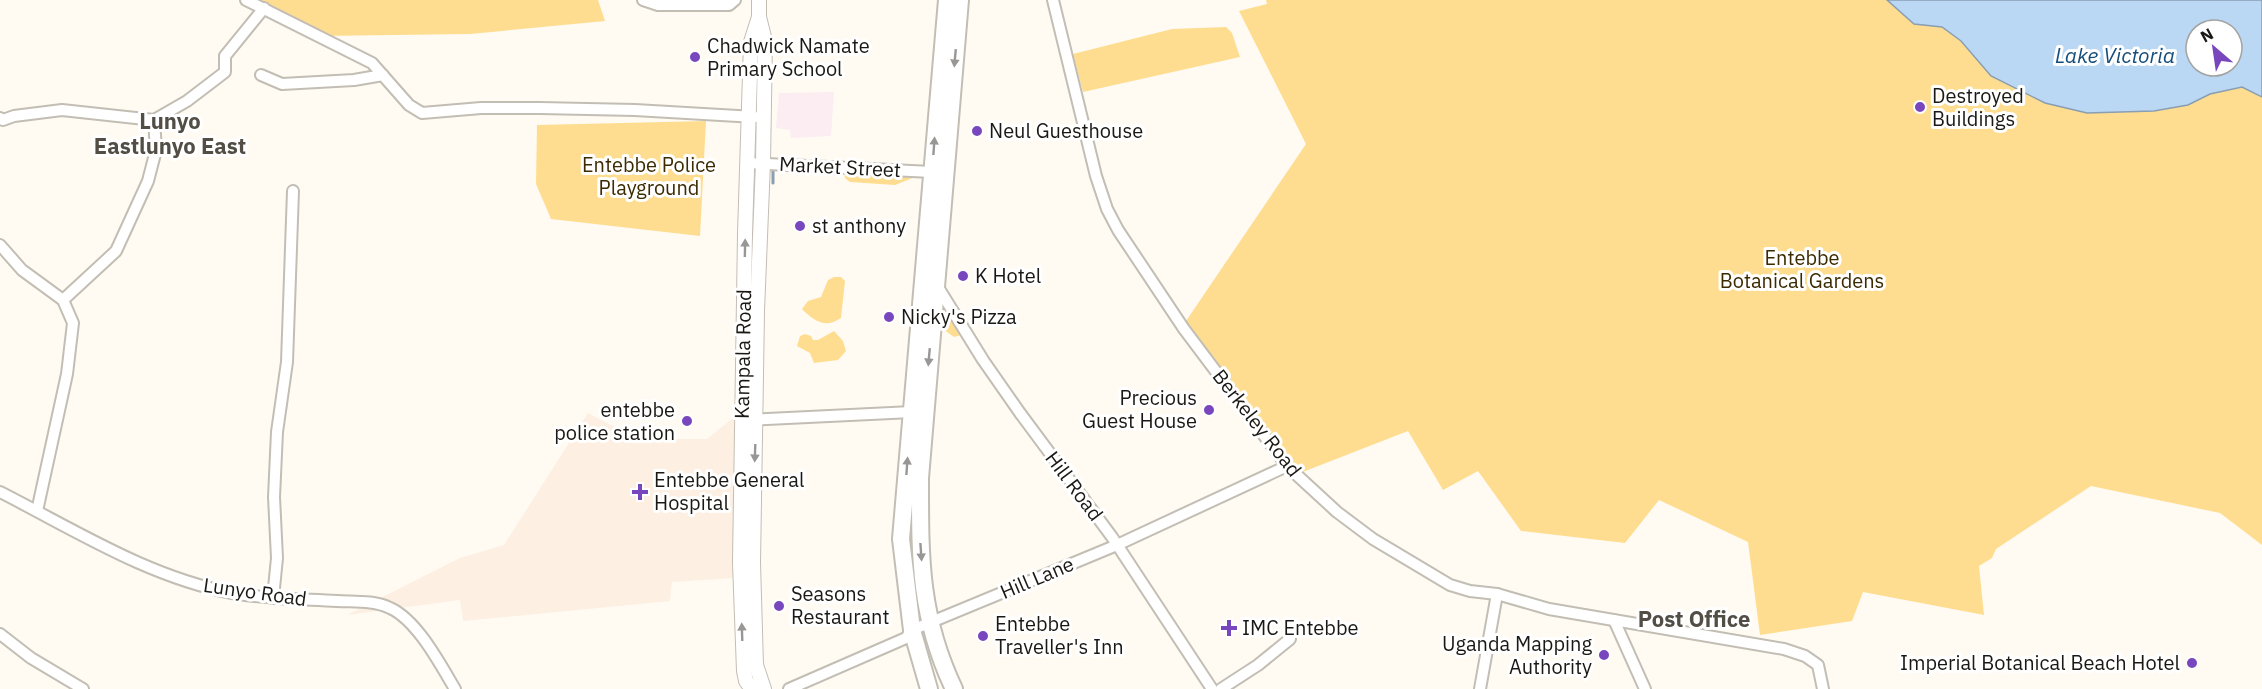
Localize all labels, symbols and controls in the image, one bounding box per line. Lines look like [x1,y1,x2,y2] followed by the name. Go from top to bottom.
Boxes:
[2184,18,2244,78] north arrow
[2197,23,2217,46] text: N
[707,32,870,82] place label: Chadwick Namate Primary School
[2055,41,2175,69] water label: Lake Victoria
[950,49,960,68] one-way arrow
[688,50,702,64] marker: Chadwick Namate Primary School
[1932,82,2024,132] place label: Destroyed Buildings
[1913,100,1927,114] marker: Destroyed Buildings
[94,106,246,160] district label: Lunyo Eastlunyo East
[989,117,1143,144] place label: Neul Guesthouse
[970,124,984,138] marker: Neul Guesthouse
[929,137,939,156] one-way arrow
[778,150,902,183] street label: Market Street
[582,151,716,201] park label: Entebbe Police Playground
[812,212,906,239] place label: st anthony
[793,219,807,233] marker: st anthony
[740,239,750,258] one-way arrow
[1720,244,1884,294] park label: Entebbe Botanical Gardens
[975,262,1041,289] place label: K Hotel
[956,269,970,283] marker: K Hotel
[728,289,757,419] street label: Kampala Road
[901,303,1017,330] place label: Nicky's Pizza
[882,310,896,324] marker: Nicky's Pizza
[925,348,934,367] one-way arrow
[1207,363,1308,482] street label: Berkeley Road
[1082,384,1197,434] place label: Precious Guest House
[554,396,675,446] place label: entebbe police station
[1202,403,1216,417] marker: Precious Guest House
[680,414,694,428] marker: entebbe police station
[751,443,760,462] one-way arrow
[1039,445,1109,526] street label: Hill Road
[902,457,912,476] one-way arrow
[654,466,804,516] place label: Entebbe General Hospital
[631,483,649,501] marker: Entebbe General Hospital
[916,542,925,561] one-way arrow
[996,550,1078,605] street label: Hill Lane
[202,571,309,612] street label: Lunyo Road
[791,580,889,630] place label: Seasons Restaurant
[772,599,786,613] marker: Seasons Restaurant
[1638,604,1750,633] district label: Post Office
[995,610,1124,660] place label: Entebbe Traveller's Inn
[1242,614,1359,641] place label: IMC Entebbe
[1220,619,1238,637] marker: IMC Entebbe
[738,623,747,642] one-way arrow
[976,629,990,643] marker: Entebbe Traveller's Inn
[1442,630,1592,680] place label: Uganda Mapping Authority
[1597,648,1611,662] marker: Uganda Mapping Authority
[1900,649,2180,676] place label: Imperial Botanical Beach Hotel
[2185,656,2199,670] marker: Imperial Botanical Beach Hotel

